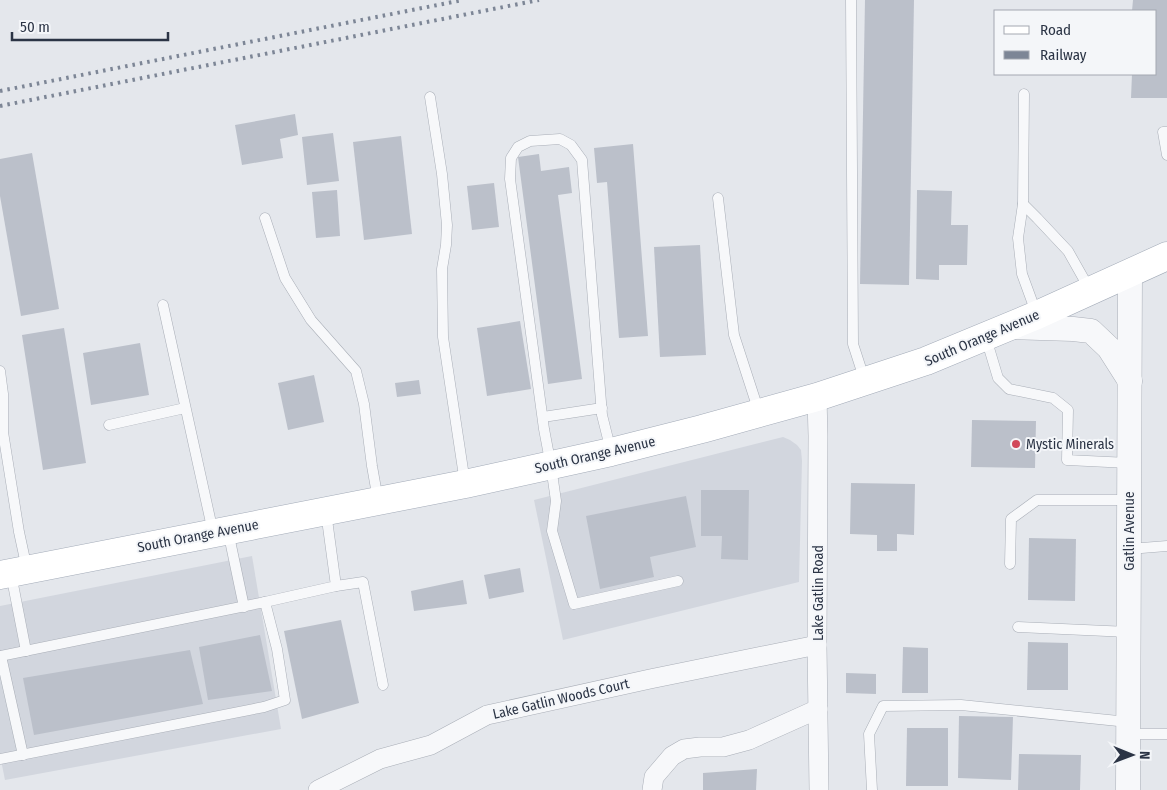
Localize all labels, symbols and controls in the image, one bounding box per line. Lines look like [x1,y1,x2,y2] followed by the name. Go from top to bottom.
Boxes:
[12,10,169,42] scale bar
[994,10,1157,75] legend
[20,18,50,36] text: 50 m
[1040,21,1071,39] text: Road
[1040,46,1087,64] text: Railway
[922,306,1042,370] street label: South Orange Avenue
[533,433,657,477] street label: South Orange Avenue
[1026,436,1114,453] place label: Mystic Minerals
[1010,438,1022,450] marker: Mystic Minerals
[1121,491,1138,571] street label: Gatlin Avenue
[136,516,260,556] street label: South Orange Avenue
[810,545,827,641] street label: Lake Gatlin Road
[491,675,631,723] street label: Lake Gatlin Woods Court
[1107,730,1157,780] north arrow
[1136,751,1153,760] text: N

